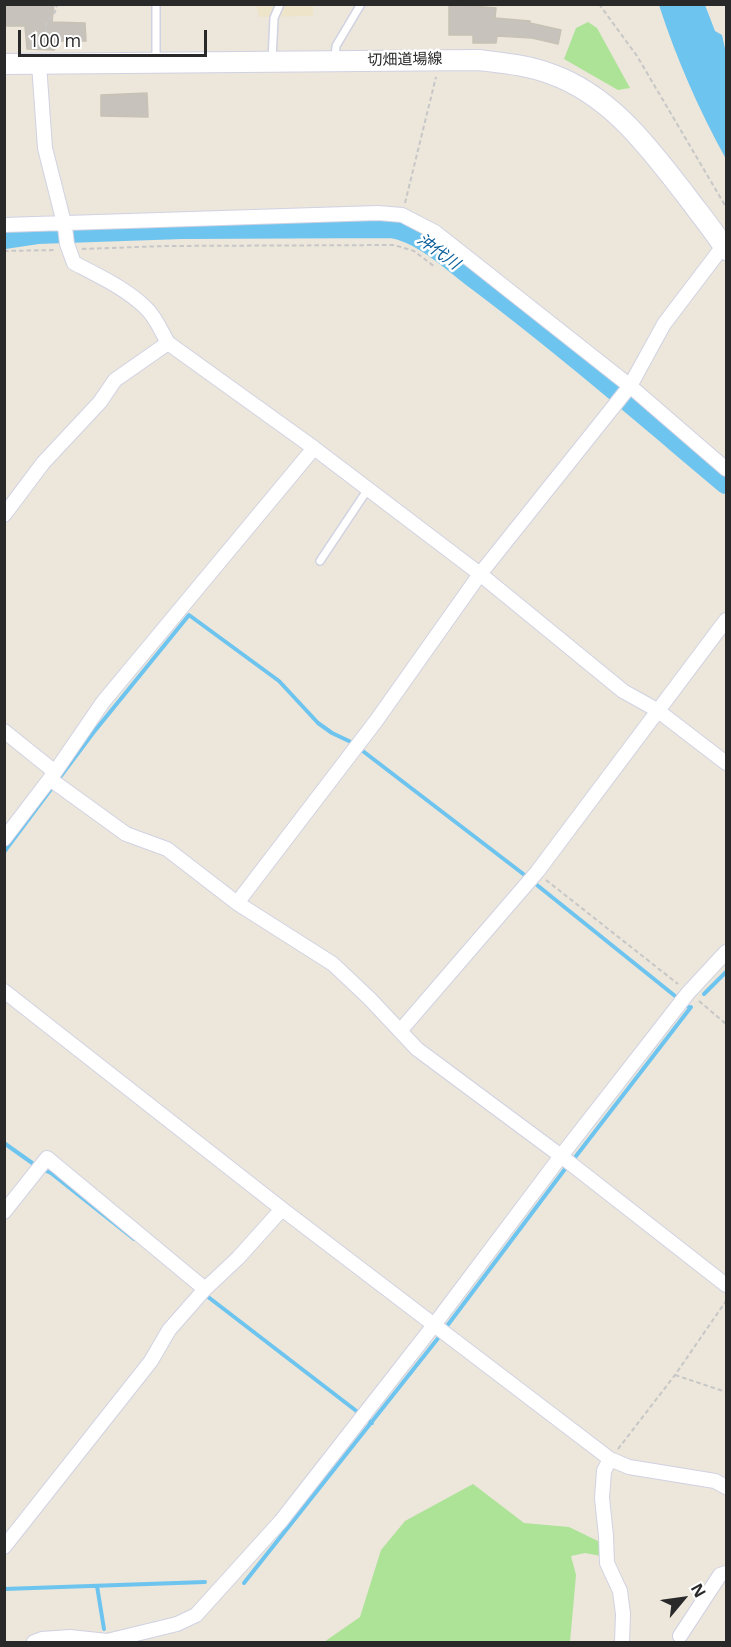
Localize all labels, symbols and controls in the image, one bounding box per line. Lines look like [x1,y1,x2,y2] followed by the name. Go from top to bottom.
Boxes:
[21,18,210,56] scale bar
[29,28,81,52] text: 100 m
[367,50,443,70] street label: 切畑道場線
[413,230,463,274] water label: 沖代川
[653,1569,713,1629] north arrow
[686,1579,712,1601] text: N

